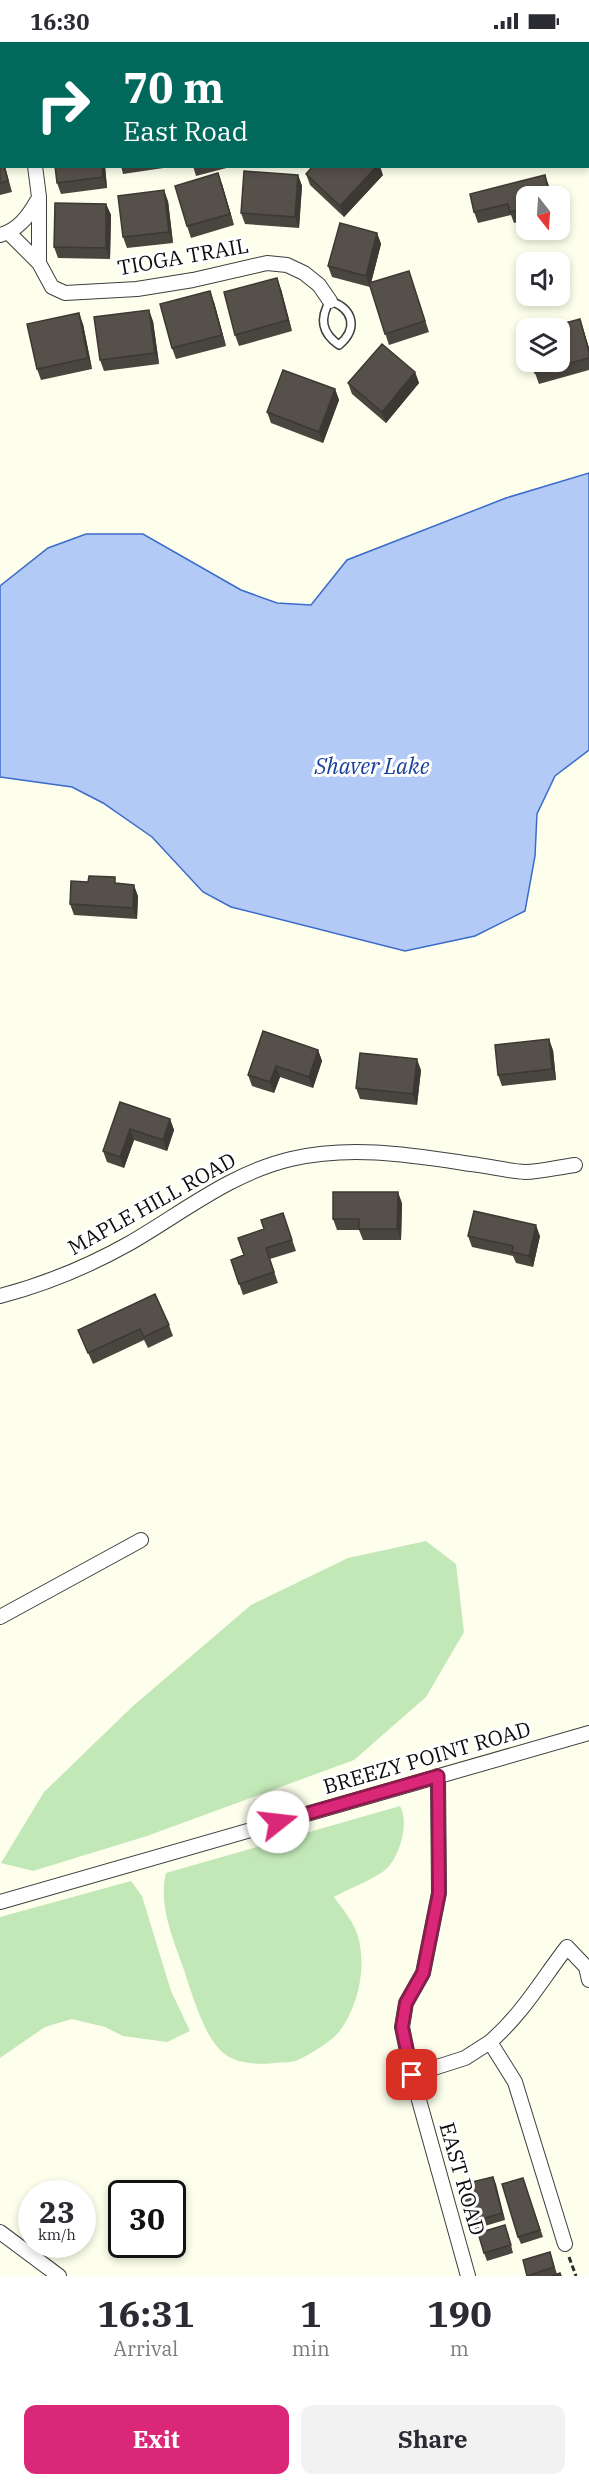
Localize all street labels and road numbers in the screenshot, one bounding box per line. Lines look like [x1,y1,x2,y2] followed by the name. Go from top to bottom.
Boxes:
[115,231,251,281] street label: TIOGA TRAIL
[63,1145,240,1261] street label: MAPLE HILL ROAD
[320,1714,534,1800] street label: BREEZY POINT ROAD
[433,2119,492,2238] street label: EAST ROAD

